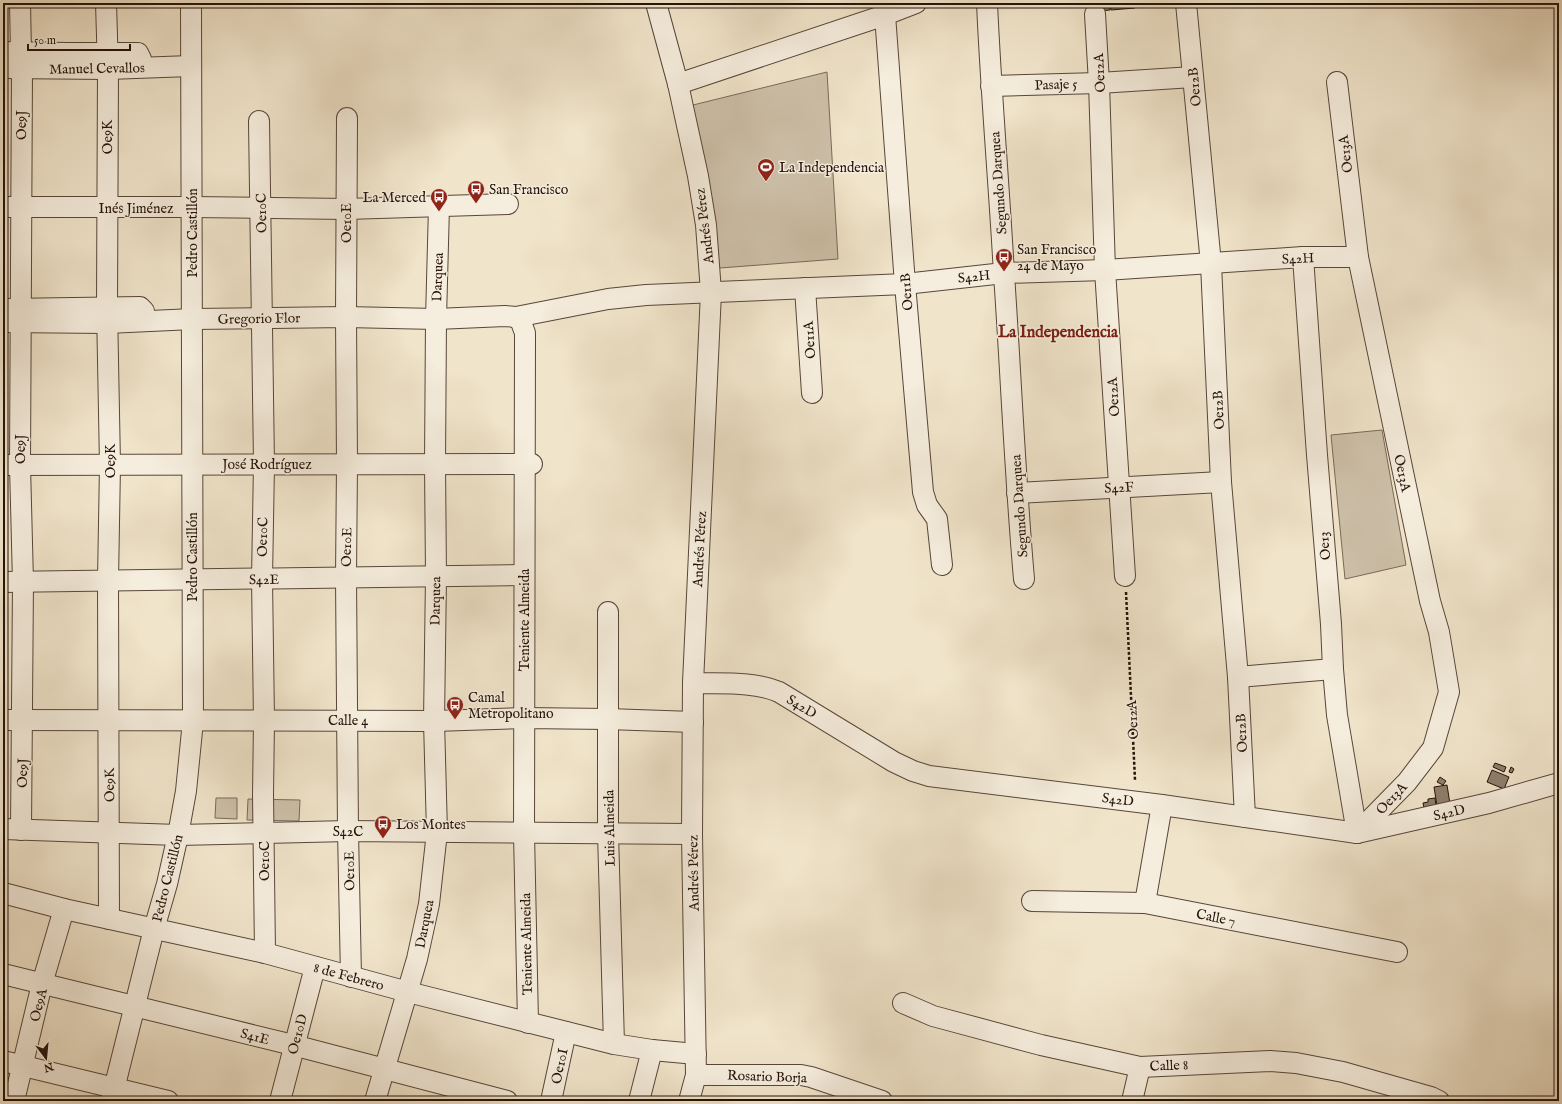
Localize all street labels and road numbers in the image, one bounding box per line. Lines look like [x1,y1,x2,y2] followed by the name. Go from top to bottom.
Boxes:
[1090,52,1110,93] street label: Oe12A
[49,59,145,79] street label: Manuel Cevallos
[1184,67,1206,107] street label: Oe12B
[1034,75,1078,95] street label: Pasaje 5
[13,110,31,140] street label: Oe9J
[99,119,117,154] street label: Oe9K
[986,130,1012,235] street label: Segundo Darquea
[1335,133,1357,174] street label: Oe13A
[691,186,719,266] street label: Andrés Pérez
[184,188,202,278] street label: Pedro Castillón
[253,193,271,233] street label: Oe10C
[99,200,174,218] street label: Inés Jiménez
[338,203,356,243] street label: Oe10E
[1281,249,1315,269] street label: S42H
[428,251,448,302] street label: Darquea
[957,266,991,288] street label: S42H
[896,272,918,311] street label: Oe11B
[218,309,300,329] street label: Gregorio Flor
[800,320,820,359] street label: Oe11A
[1104,376,1124,417] street label: Oe12A
[1209,390,1229,430] street label: Oe12B
[12,434,30,464] street label: Oe9J
[102,443,120,478] street label: Oe9K
[1007,453,1033,558] street label: Segundo Darquea
[1389,453,1415,494] street label: Oe13A
[220,456,312,474] street label: José Rodríguez
[1104,478,1134,498] street label: S42F
[689,510,711,589] street label: Andrés Pérez
[184,512,202,602] street label: Pedro Castillón
[254,517,272,557] street label: Oe10C
[338,527,356,567] street label: Oe10E
[1315,531,1335,561] street label: Oe13
[516,568,534,671] street label: Teniente Almeida
[249,571,280,589] street label: S42E
[427,575,445,626] street label: Darquea
[783,691,820,723] street label: S42D
[1123,699,1143,740] street label: Oe12A
[328,712,368,730] street label: Calle 4
[1232,713,1252,753] street label: Oe12B
[14,758,32,788] street label: Oe9J
[101,767,119,802] street label: Oe9K
[1372,778,1412,819] street label: Oe13A
[600,789,620,866] street label: Luis Almeida
[1101,789,1135,811] street label: S42D
[1432,801,1467,825] street label: S42D
[333,823,363,841] street label: S42C
[148,832,188,924] street label: Pedro Castillón
[684,834,704,912] street label: Andrés Pérez
[256,841,274,881] street label: Oe10C
[341,851,359,891] street label: Oe10E
[517,892,537,995] street label: Teniente Almeida
[411,897,439,950] street label: Darquea
[1195,905,1237,931] street label: Calle 7
[311,959,386,995] street label: 8 de Febrero
[26,986,52,1024] street label: Oe9A
[284,1012,312,1057] street label: Oe10D
[239,1025,271,1049] street label: S41E
[547,1047,573,1086] street label: Oe10I
[1149,1056,1189,1076] street label: Calle 8
[727,1067,808,1087] street label: Rosario Borja

